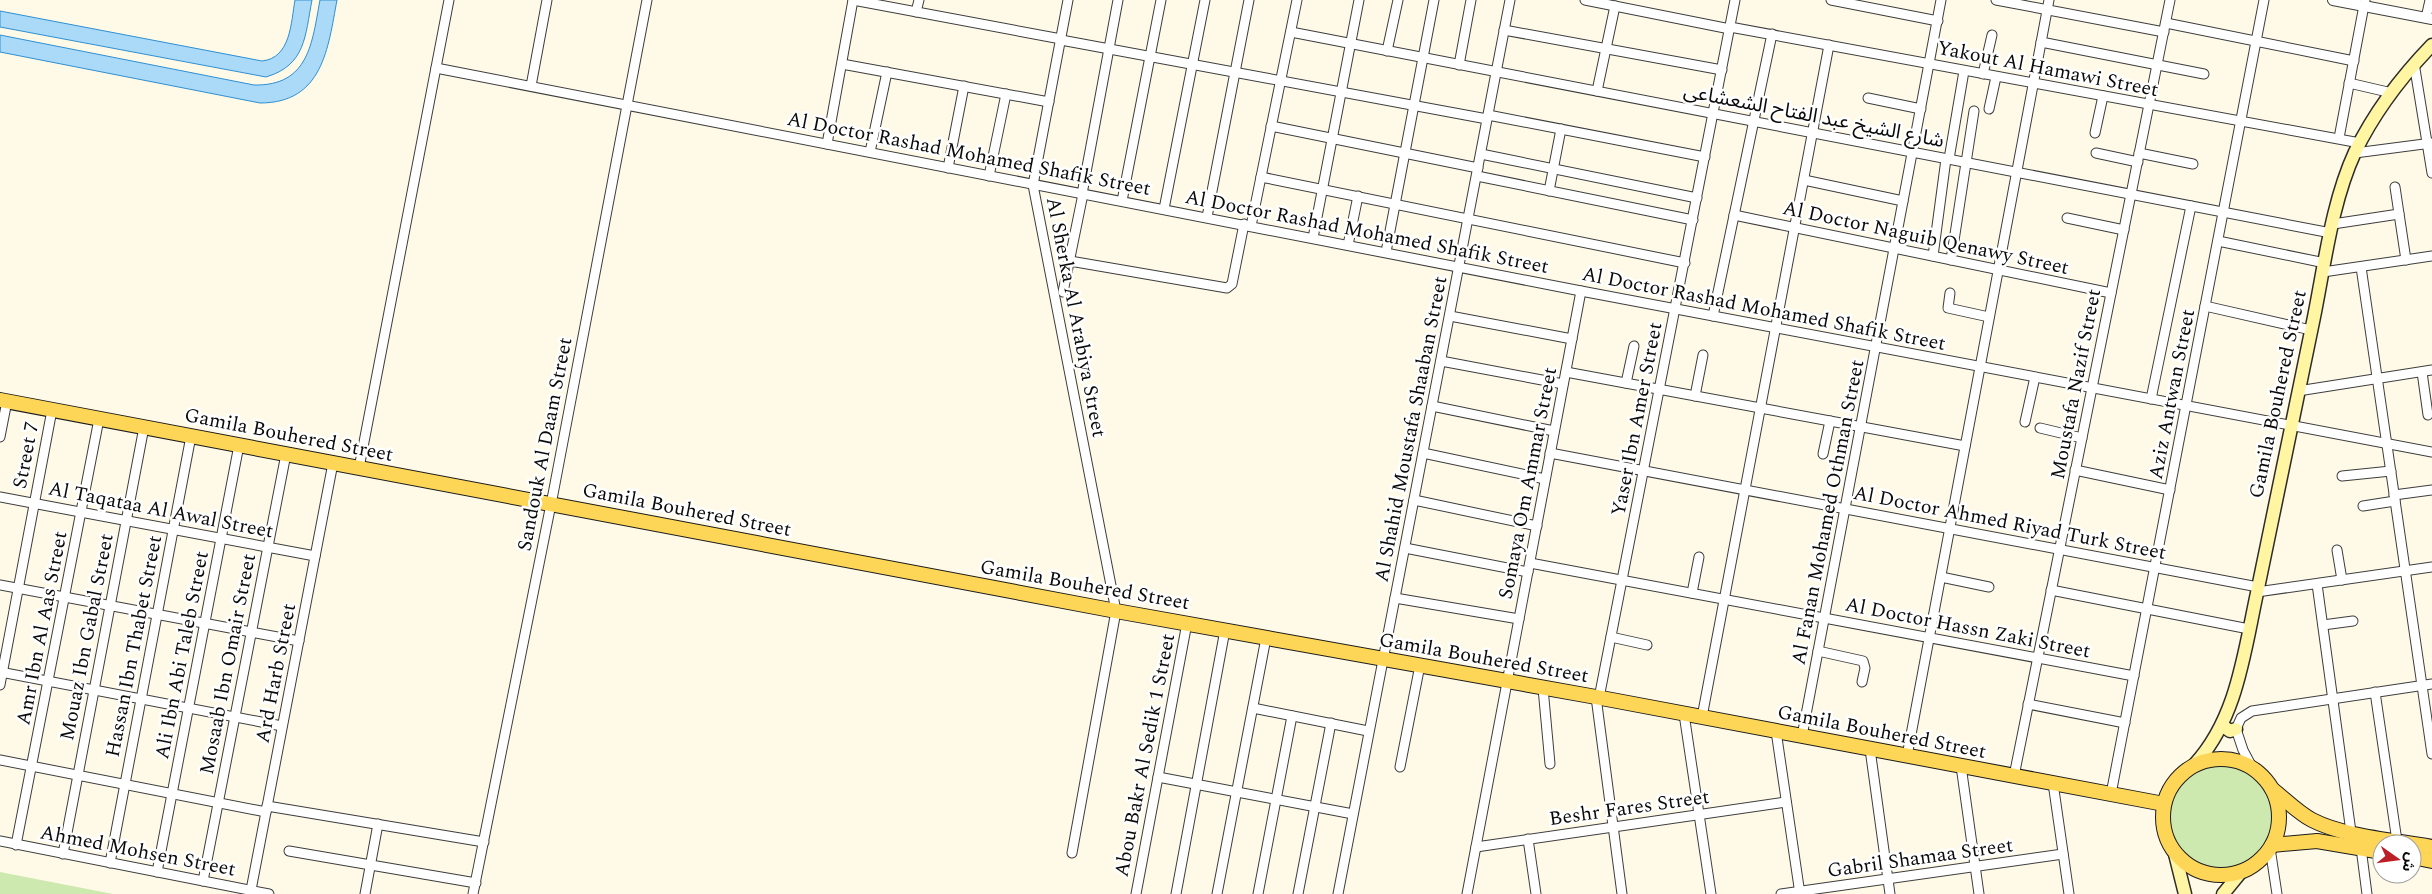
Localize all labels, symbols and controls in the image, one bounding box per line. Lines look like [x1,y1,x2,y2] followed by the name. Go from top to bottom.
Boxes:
[1935,33,2161,105] street label: Yakout Al Hamawi Street
[1681,76,1947,156] street label: شارع الشيخ عبد الفتاح الشعشاعى
[785,104,1153,204] street label: Al Doctor Rashad Mohamed Shafik Street
[1183,182,1551,282] street label: Al Doctor Rashad Mohamed Shafik Street
[1780,193,2072,283] street label: Al Doctor Naguib Qenawy Street
[1038,195,1114,440] street label: Al Sherka Al Arabiya Street
[1580,259,1948,359] street label: Al Doctor Rashad Mohamed Shafik Street
[1367,274,1455,585] street label: Al Shahid Moustafa Shaaban Street
[2043,286,2109,482] street label: Moustafa Nazif Street
[2241,287,2315,501] street label: Gamila Bouhered Street
[2141,307,2203,482] street label: Aziz Antwan Street
[1603,320,1670,519] street label: Yaser Ibn Amer Street
[510,335,580,554] street label: Sandouk Al Daam Street
[1784,357,1872,667] street label: Al Fanan Mohamed Othman Street
[1491,365,1565,602] street label: Somaya Om Ammar Street
[182,400,396,470] street label: Gamila Bouhered Street
[5,419,47,491] street label: Street 7
[46,473,276,547] street label: Al Taqataa Al Awal Street
[580,475,794,545] street label: Gamila Bouhered Street
[1851,478,2169,568] street label: Al Doctor Ahmed Riyad Turk Street
[8,529,76,728] street label: Amr Ibn Al Aas Street
[52,531,122,743] street label: Mouaz Ibn Gabal Street
[98,533,170,760] street label: Hassan Ibn Thabet Street
[147,549,217,762] street label: Ali Ibn Abi Taleb Street
[192,551,264,777] street label: Mosaab Ibn Omair Street
[978,552,1192,618] street label: Gamila Bouhered Street
[1843,589,2093,666] street label: Al Doctor Hassn Zaki Street
[248,601,304,746] street label: Ard Harb Street
[1377,625,1591,691] street label: Gamila Bouhered Street
[1107,631,1183,879] street label: Abou Bakr Al Sedik 1 Street
[1775,697,1989,767] street label: Gamila Bouhered Street
[1547,782,1711,834] street label: Beshr Fares Street
[37,817,238,885] street label: Ahmed Mohsen Street
[1825,830,2015,886] street label: Gabril Shamaa Street
[2372,834,2422,884] north arrow
[2397,850,2422,874] text: ش

